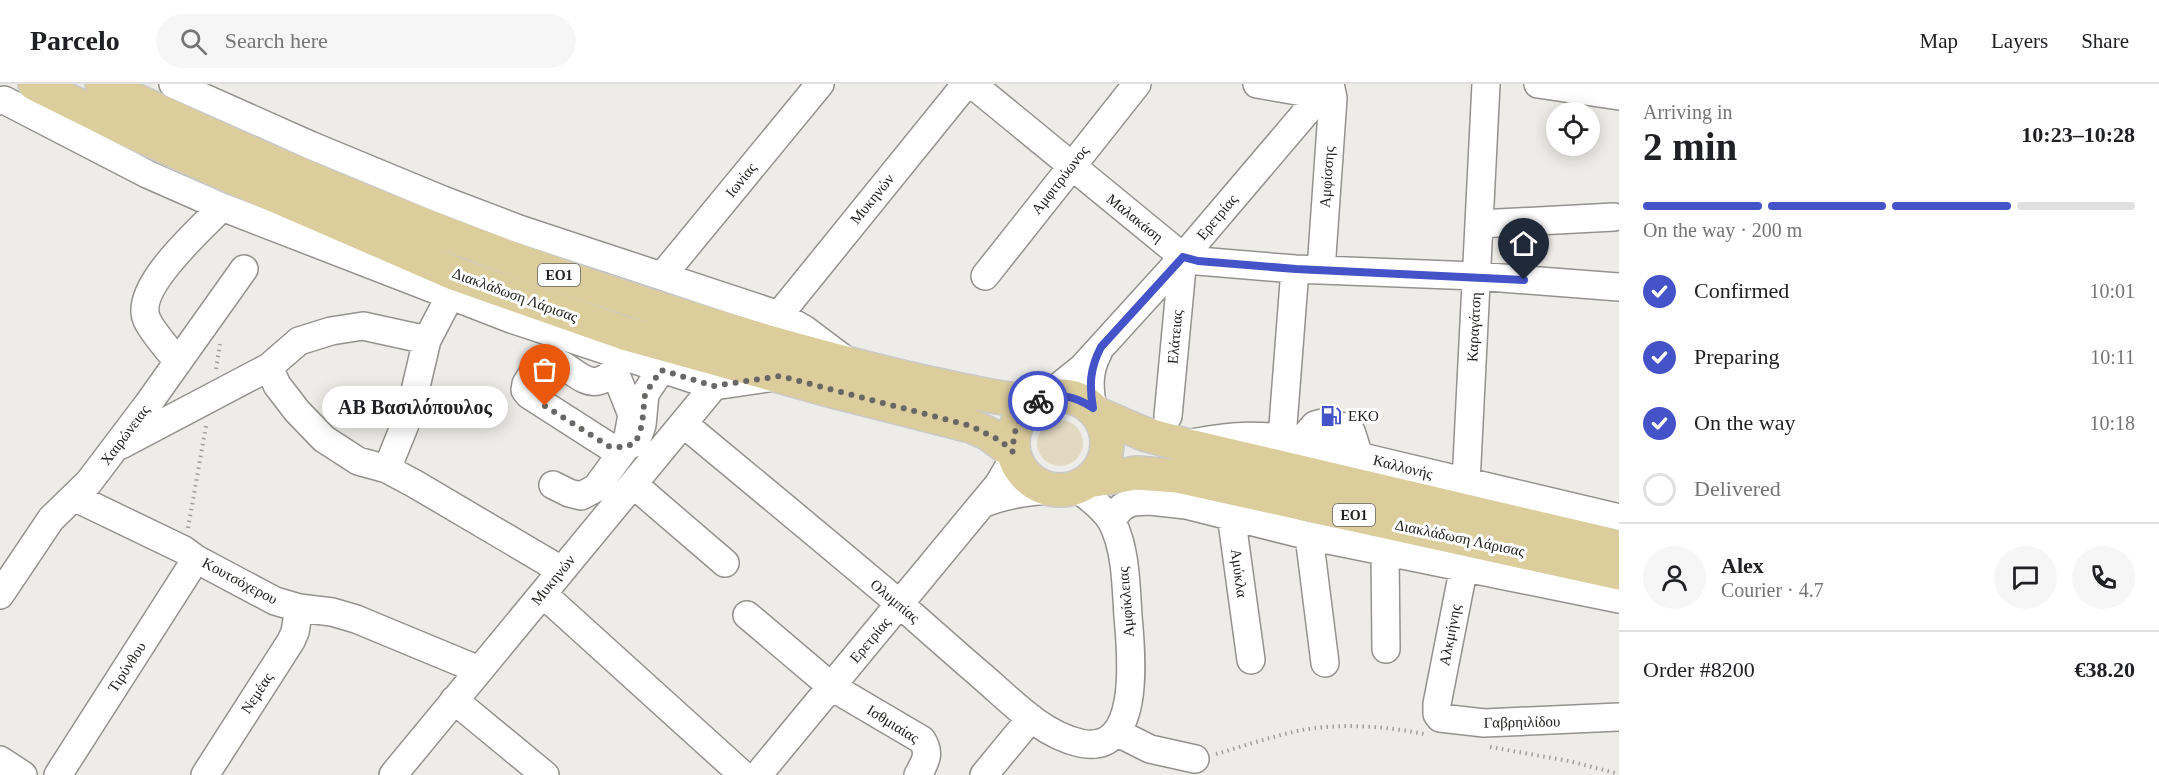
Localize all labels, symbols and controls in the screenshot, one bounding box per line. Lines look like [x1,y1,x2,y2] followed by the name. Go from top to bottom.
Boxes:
[156,14,576,68] search box
[30,25,120,56] text: Parcelo
[177,25,210,58] icon: search
[225,28,328,53] text: Search here
[1920,29,1958,53] text: Map
[1991,29,2048,53] text: Layers
[2081,29,2129,53] text: Share
[1643,101,1732,123] text: Arriving in
[1546,102,1600,156] map controls
[1546,102,1600,156] button: locate
[2021,122,2135,147] text: 10:23–10:28
[1643,125,1737,168] text: 2 min
[1028,142,1092,217] street label: Αμφιτρύωνος
[1317,146,1337,208] street label: Αμφίσσης
[722,160,760,200] street label: Ιωνίας
[847,171,897,227] street label: Μυκηνών
[1104,191,1166,246] street label: Μαλακάση
[1193,191,1241,243] street label: Ερετρίας
[1498,218,1549,280] pin
[1643,219,1802,241] text: On the way · 200 m
[1507,227,1540,260] icon: home
[538,264,580,286] road number: ΕΟ1
[450,265,580,325] street label: Διακλάδωση Λάρισας
[1643,275,1676,308] icon: check
[1694,278,1789,303] text: Confirmed
[2089,280,2135,302] text: 10:01
[1464,292,1484,362] street label: Καραγάτση
[1165,309,1185,365] street label: Ελάτειας
[1643,341,1676,374] icon: check
[519,344,570,406] pin
[1694,344,1780,369] text: Preparing
[2090,346,2135,368] text: 10:11
[528,353,561,386] icon: bag
[1008,371,1068,431] courier
[323,385,509,427] callout: ΑΒ Βασιλόπουλος
[1022,385,1055,418] icon: bike
[338,396,492,418] text: ΑΒ Βασιλόπουλος
[97,402,153,468] street label: Χαιρώνειας
[1319,404,1343,428] fuel station icon: EKO
[1643,407,1676,440] icon: check
[1348,408,1379,424] place label: EKO
[1694,410,1795,435] text: On the way
[2089,412,2135,434] text: 10:18
[1372,452,1434,482] street label: Καλλoνής
[1694,476,1781,501] text: Delivered
[1333,504,1375,526] road number: ΕΟ1
[1394,516,1526,560] street label: Διακλάδωση Λάρισας
[1643,546,1706,609] button: person
[1994,546,2057,609] button: chat
[2072,546,2135,609] button: phone
[1228,548,1250,599] street label: Αμύκλα
[528,552,578,608] street label: Μυκηνών
[1721,553,1764,578] text: Alex
[200,555,280,607] street label: Κουτσόχερου
[1115,566,1137,638] street label: Αμφίκλειας
[867,576,923,626] street label: Ολυμπίας
[1721,579,1824,601] text: Courier · 4.7
[1436,603,1464,667] street label: Αλκμήνης
[846,614,894,666] street label: Ερετρίας
[105,639,149,695] street label: Τιρύνθου
[1643,657,1755,682] text: Order #8200
[2075,657,2135,682] text: €38.20
[238,670,276,716] street label: Νεμέας
[864,702,922,746] street label: Ισθμιαίας
[1483,713,1561,731] street label: Γαβρηιλίδου

